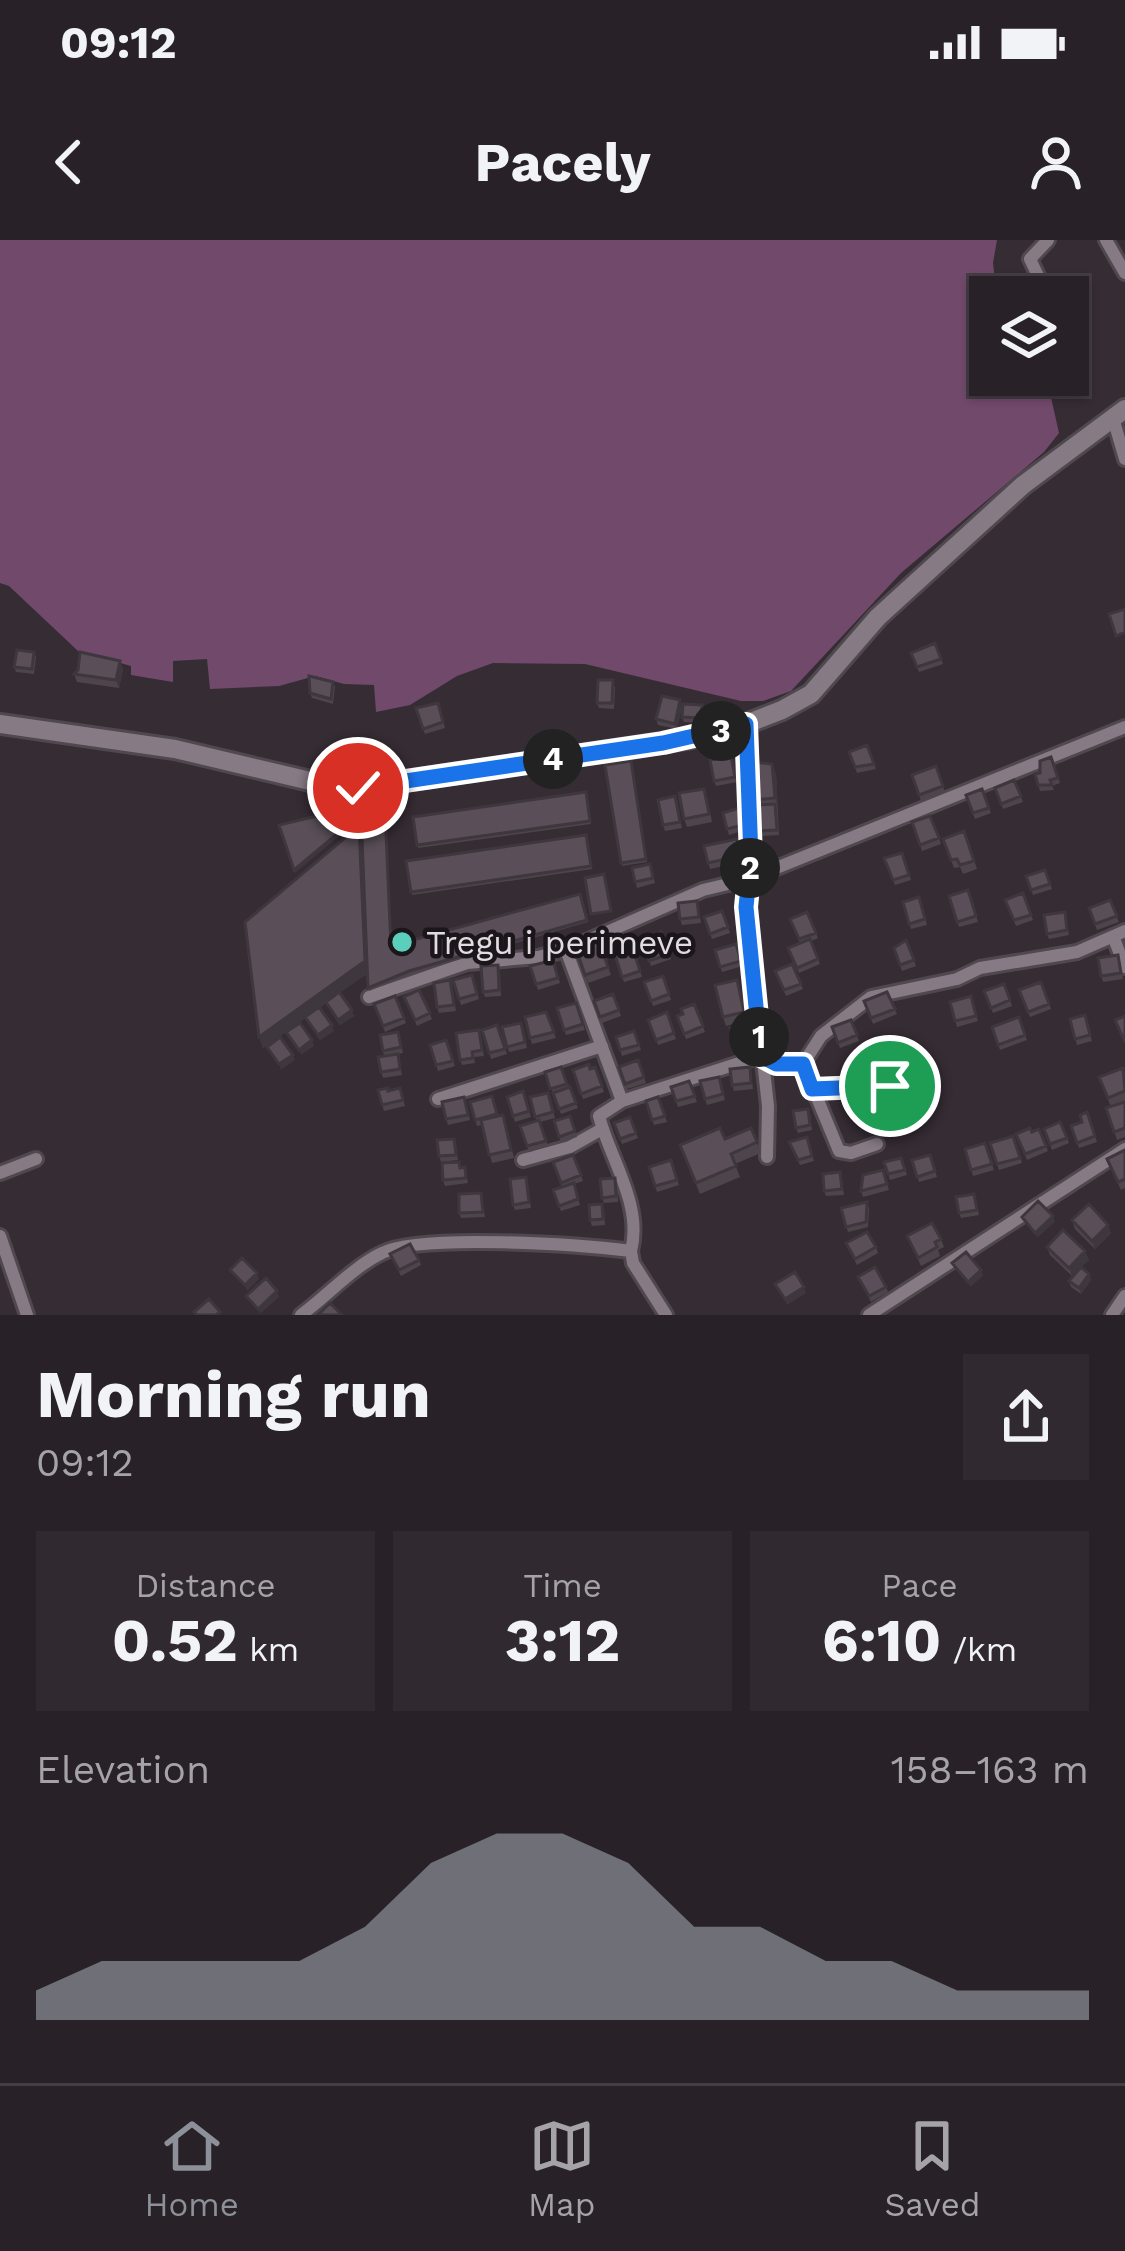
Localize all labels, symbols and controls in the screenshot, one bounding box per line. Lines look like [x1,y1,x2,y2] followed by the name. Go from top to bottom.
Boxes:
[60,16,177,69] text: 09:12
[36,129,102,195] icon: back
[1023,129,1089,195] icon: person
[474,131,651,194] text: Pacely
[969,276,1089,396] map controls
[969,276,1089,396] button: layers
[691,701,751,761] pin: 3
[711,711,731,750] text: 3
[523,729,583,789] pin: 4
[307,737,409,839] pin
[542,739,564,778] text: 4
[325,755,391,821] icon: check
[720,838,780,898] pin: 2
[740,848,760,887] text: 2
[426,923,693,962] place label: Tregu i perimeve
[389,929,415,955] marker: Tregu i perimeve
[729,1007,789,1067] pin: 1
[752,1017,766,1056] text: 1
[839,1035,941,1137] pin
[857,1053,923,1119] icon: arrive
[963,1354,1089,1480] button: share
[36,1356,431,1433] text: Morning run
[36,1440,134,1485] text: 09:12
[135,1566,276,1605] text: Distance
[523,1566,602,1605] text: Time
[881,1566,958,1605] text: Pace
[112,1605,238,1676] text: 0.52
[505,1605,620,1676] text: 3:12
[822,1605,941,1676] text: 6:10
[238,1630,299,1669] text: km
[941,1630,1017,1669] text: /km
[36,1747,210,1792] text: Elevation
[891,1747,1089,1792] text: 158–163 m
[145,2113,239,2224] tab: Home
[528,2113,595,2224] tab: Map
[885,2113,980,2224] tab: Saved

